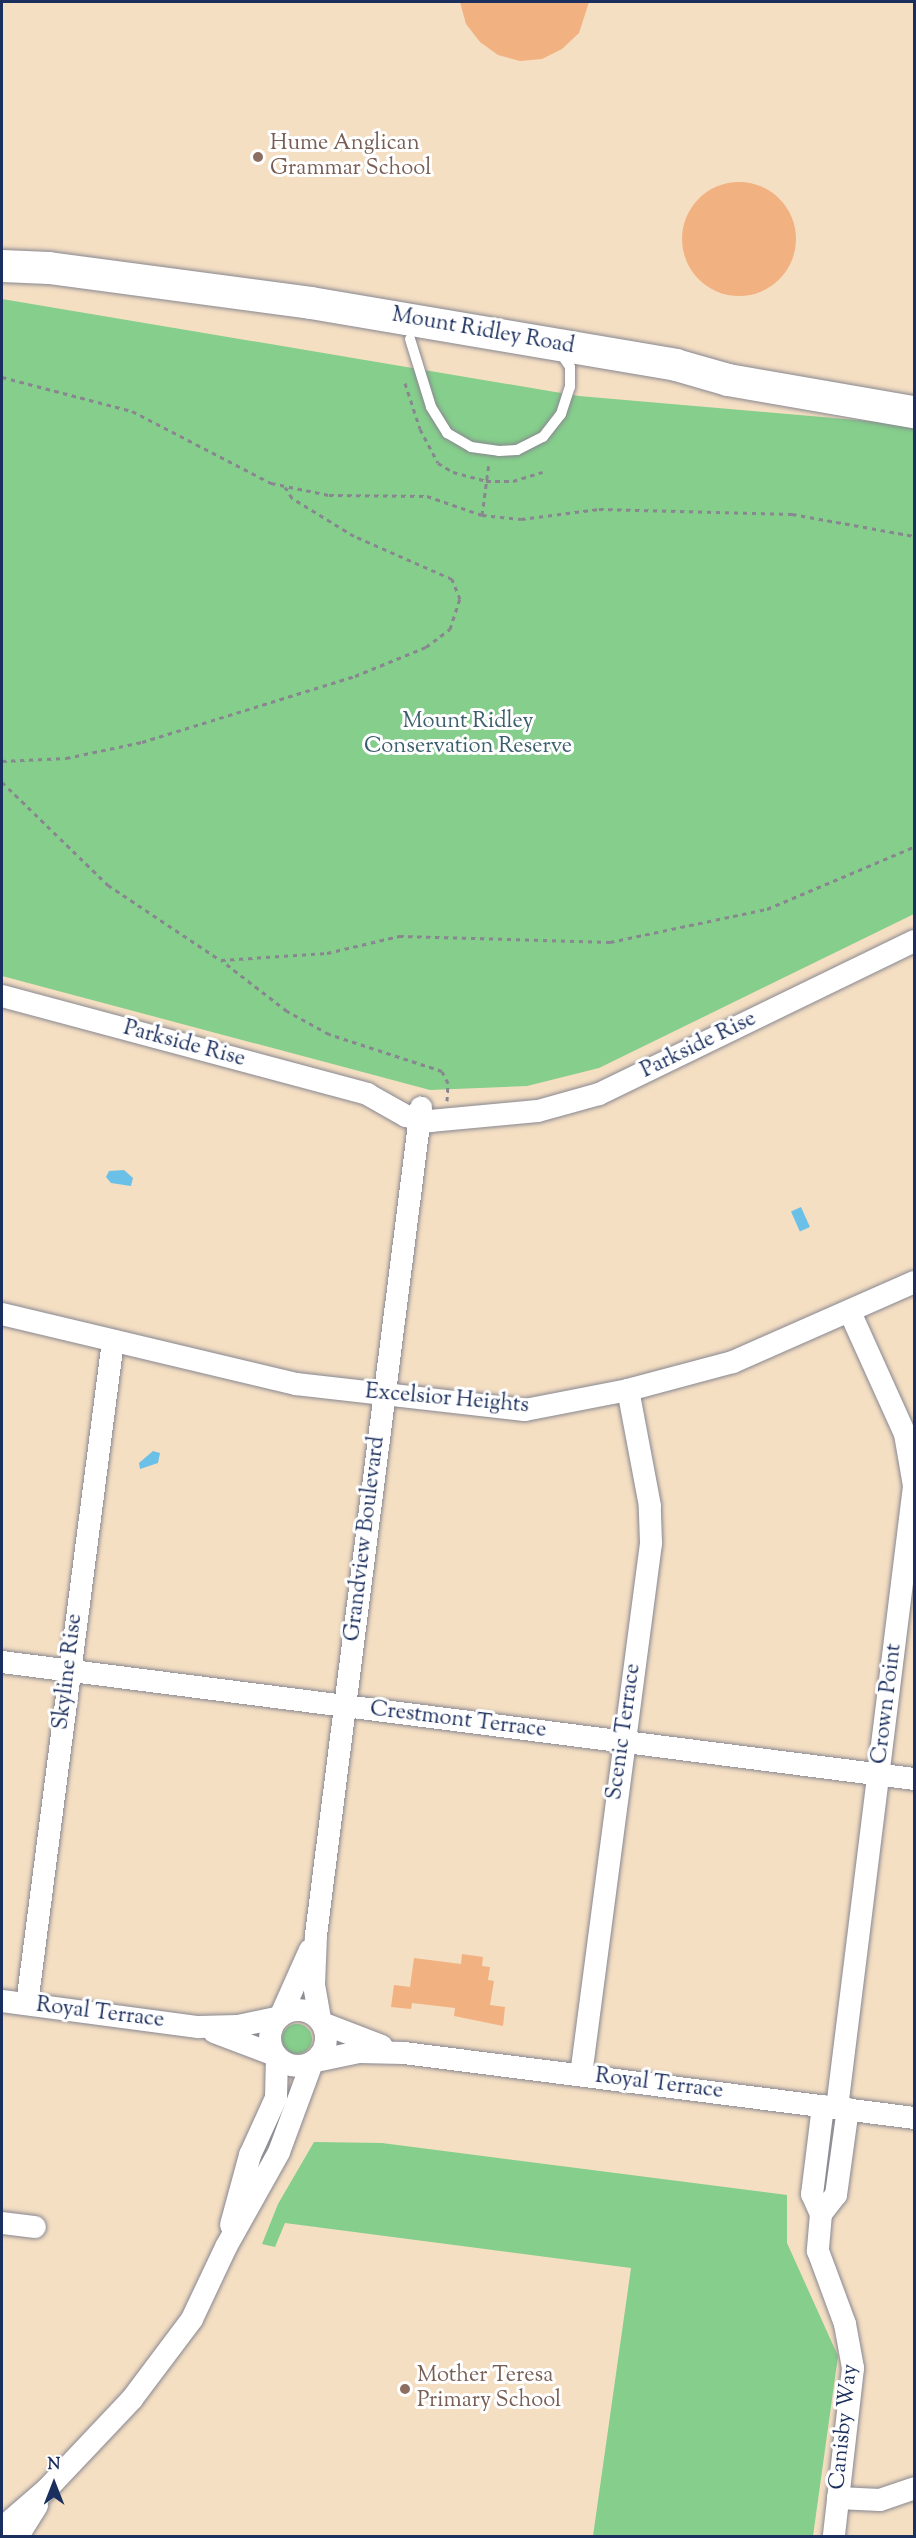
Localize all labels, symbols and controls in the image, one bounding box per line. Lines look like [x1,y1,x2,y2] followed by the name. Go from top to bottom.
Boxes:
[270,131,431,182] place label: Hume Anglican Grammar School
[251,150,265,164] marker: Hume Anglican Grammar School
[390,303,576,361] street label: Mount Ridley Road
[364,709,572,760] park label: Mount Ridley Conservation Reserve
[637,1007,761,1085] street label: Parkside Rise
[120,1016,248,1074] street label: Parkside Rise
[364,1380,530,1420] street label: Excelsior Heights
[340,1435,392,1643] street label: Grandview Boulevard
[49,1612,89,1732] street label: Skyline Rise
[868,1642,908,1766] street label: Crown Point
[602,1662,648,1802] street label: Scenic Terrace
[368,1697,548,1745] street label: Crestmont Terrace
[34,1993,166,2035] street label: Royal Terrace
[593,2064,725,2106] street label: Royal Terrace
[417,2363,561,2414] place label: Mother Teresa Primary School
[825,2363,865,2491] street label: Canisby Way
[398,2382,412,2396] marker: Mother Teresa Primary School
[24,2454,84,2514] north arrow
[48,2454,60,2477] text: N

